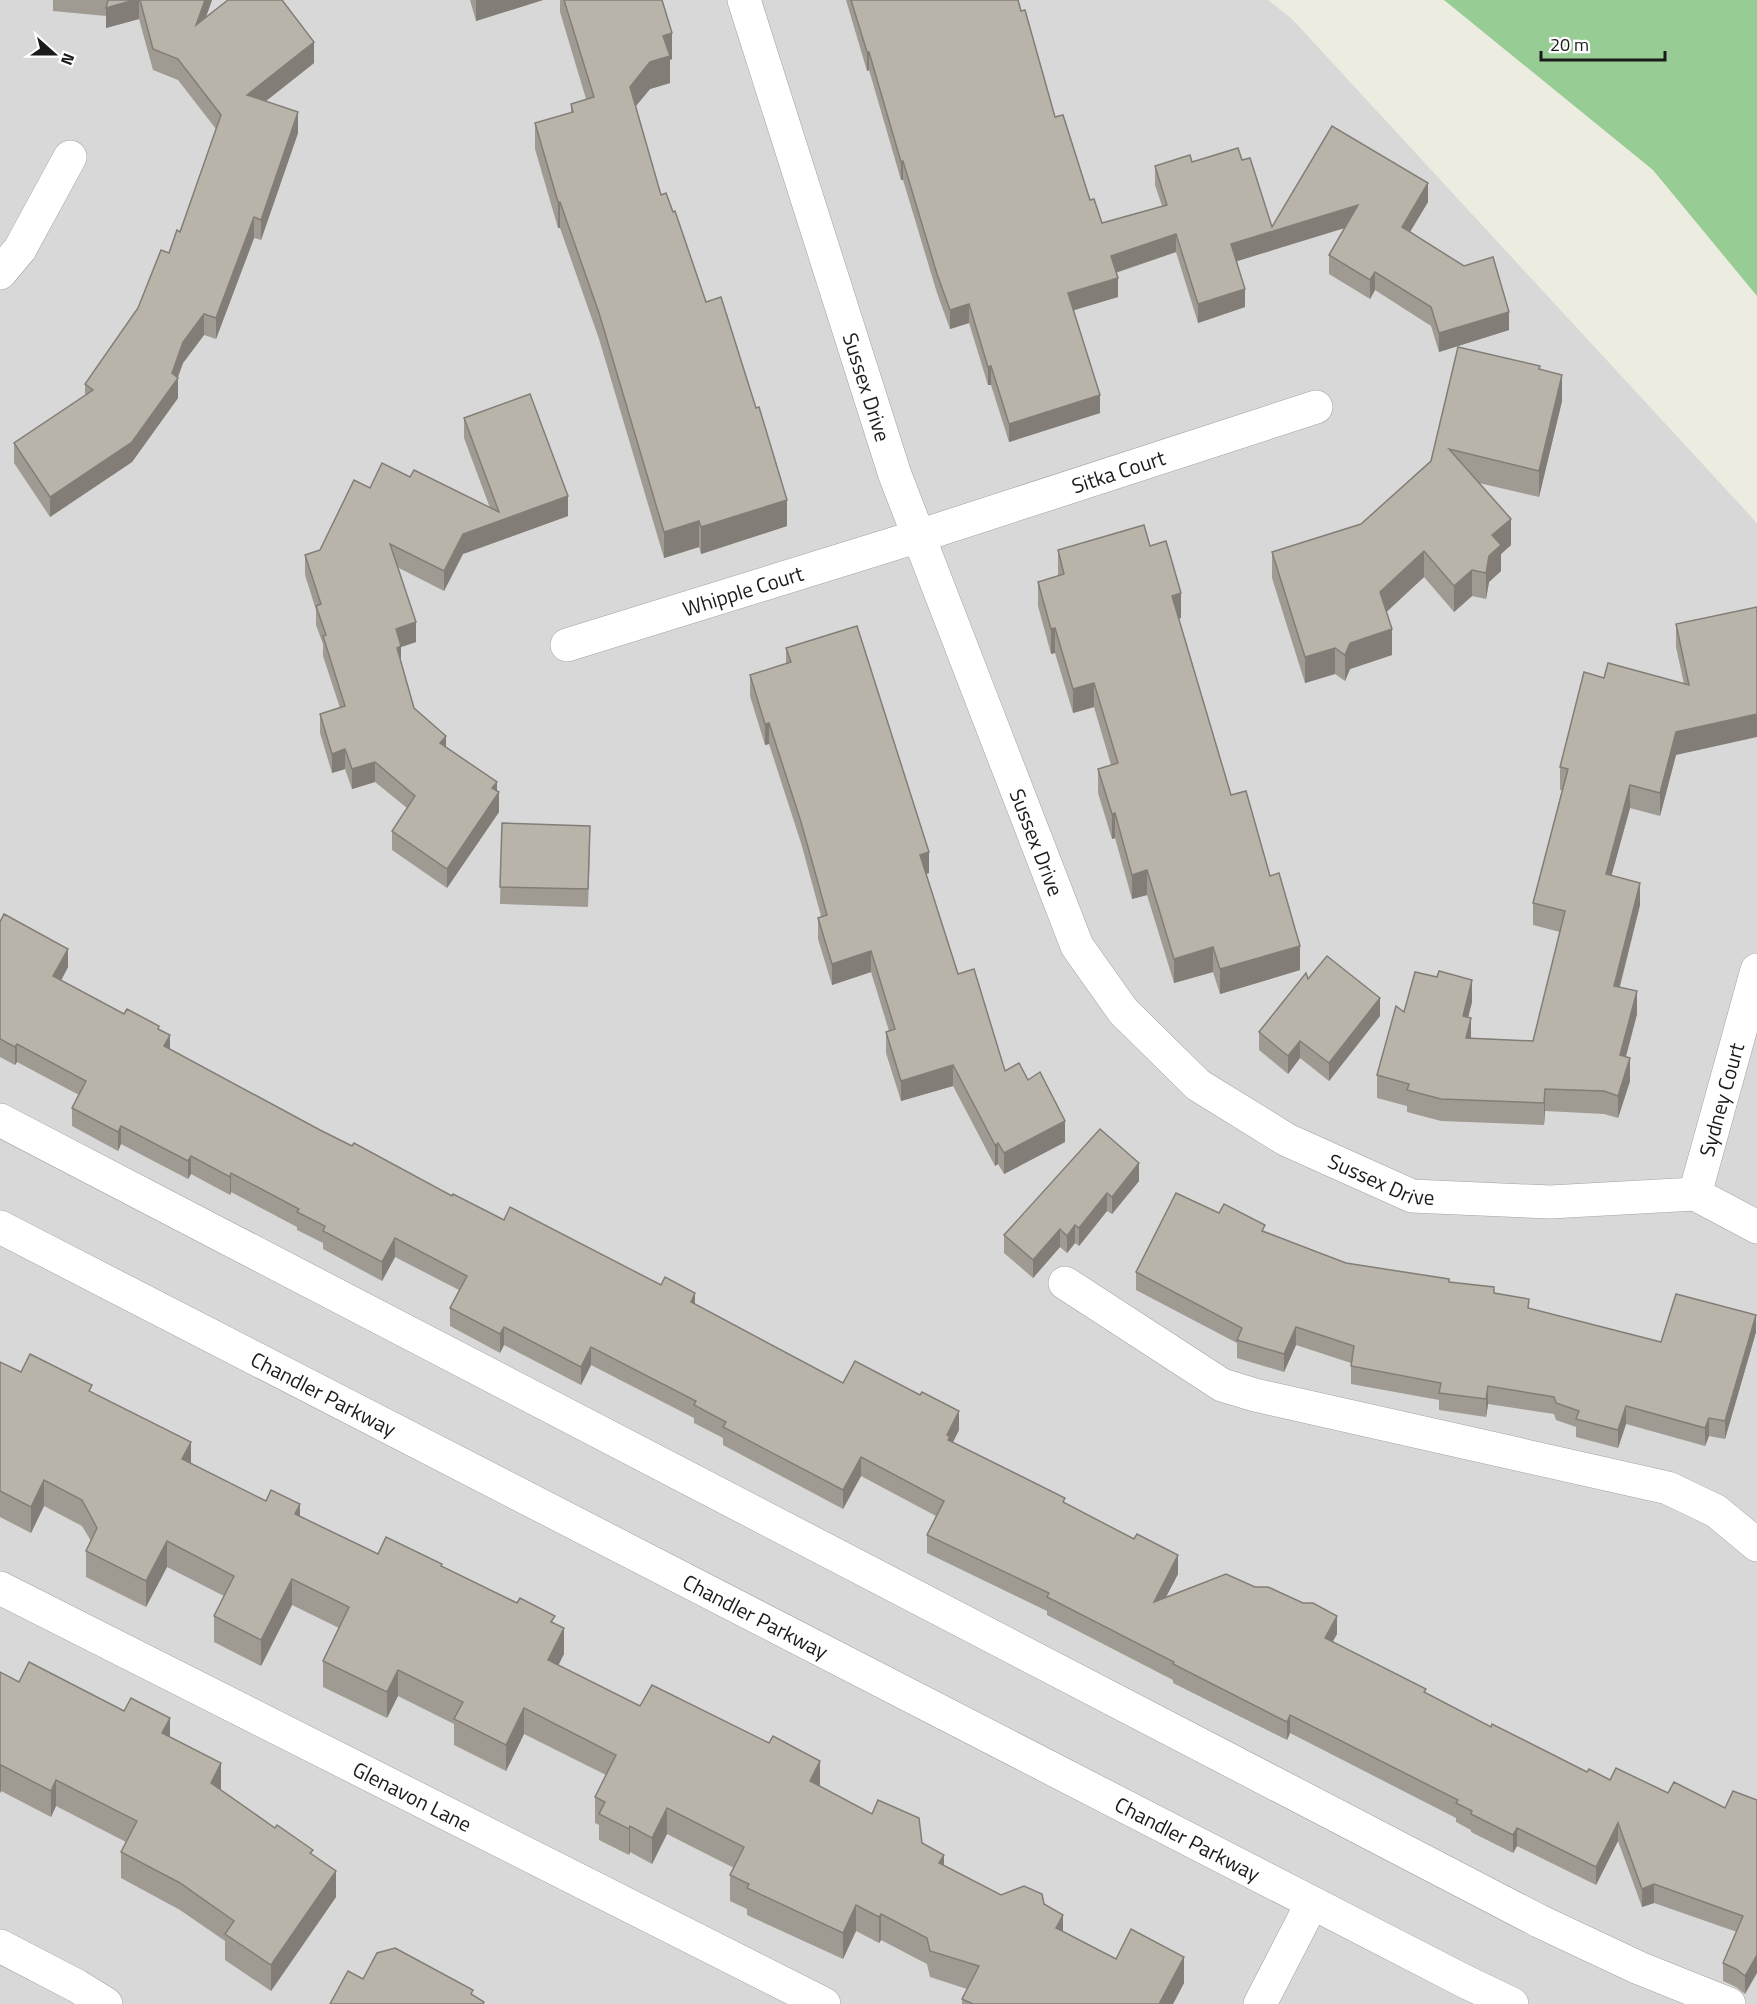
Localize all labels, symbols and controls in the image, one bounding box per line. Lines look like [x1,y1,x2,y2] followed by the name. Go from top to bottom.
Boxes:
[24,24,84,84] north arrow
[1541,24,1666,62] scale bar
[1550,31,1589,58] text: 20 m
[55,50,81,69] text: N
[835,328,899,445] street label: Sussex Drive
[1067,441,1170,501] street label: Sitka Court
[678,557,808,624] street label: Whipple Court
[1002,784,1072,900] street label: Sussex Drive
[1690,1038,1752,1160] street label: Sydney Court
[1323,1144,1435,1213] street label: Sussex Drive
[245,1343,402,1444] street label: Chandler Parkway
[677,1565,834,1667] street label: Chandler Parkway
[347,1753,477,1840] street label: Glenavon Lane
[1109,1788,1266,1889] street label: Chandler Parkway

